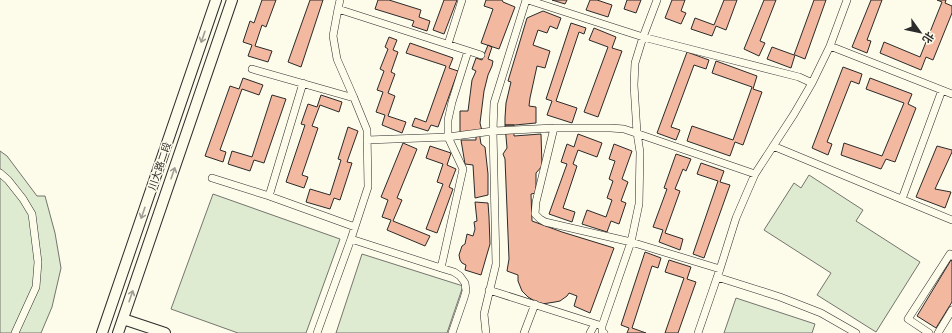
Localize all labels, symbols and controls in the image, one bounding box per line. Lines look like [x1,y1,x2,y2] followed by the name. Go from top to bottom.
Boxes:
[900,12,940,52] north arrow
[920,29,936,45] text: 北
[198,30,206,42] one-way arrow
[146,141,174,192] street label: 川大路二段
[169,167,177,179] one-way arrow
[139,206,146,219] one-way arrow
[127,290,135,302] one-way arrow

